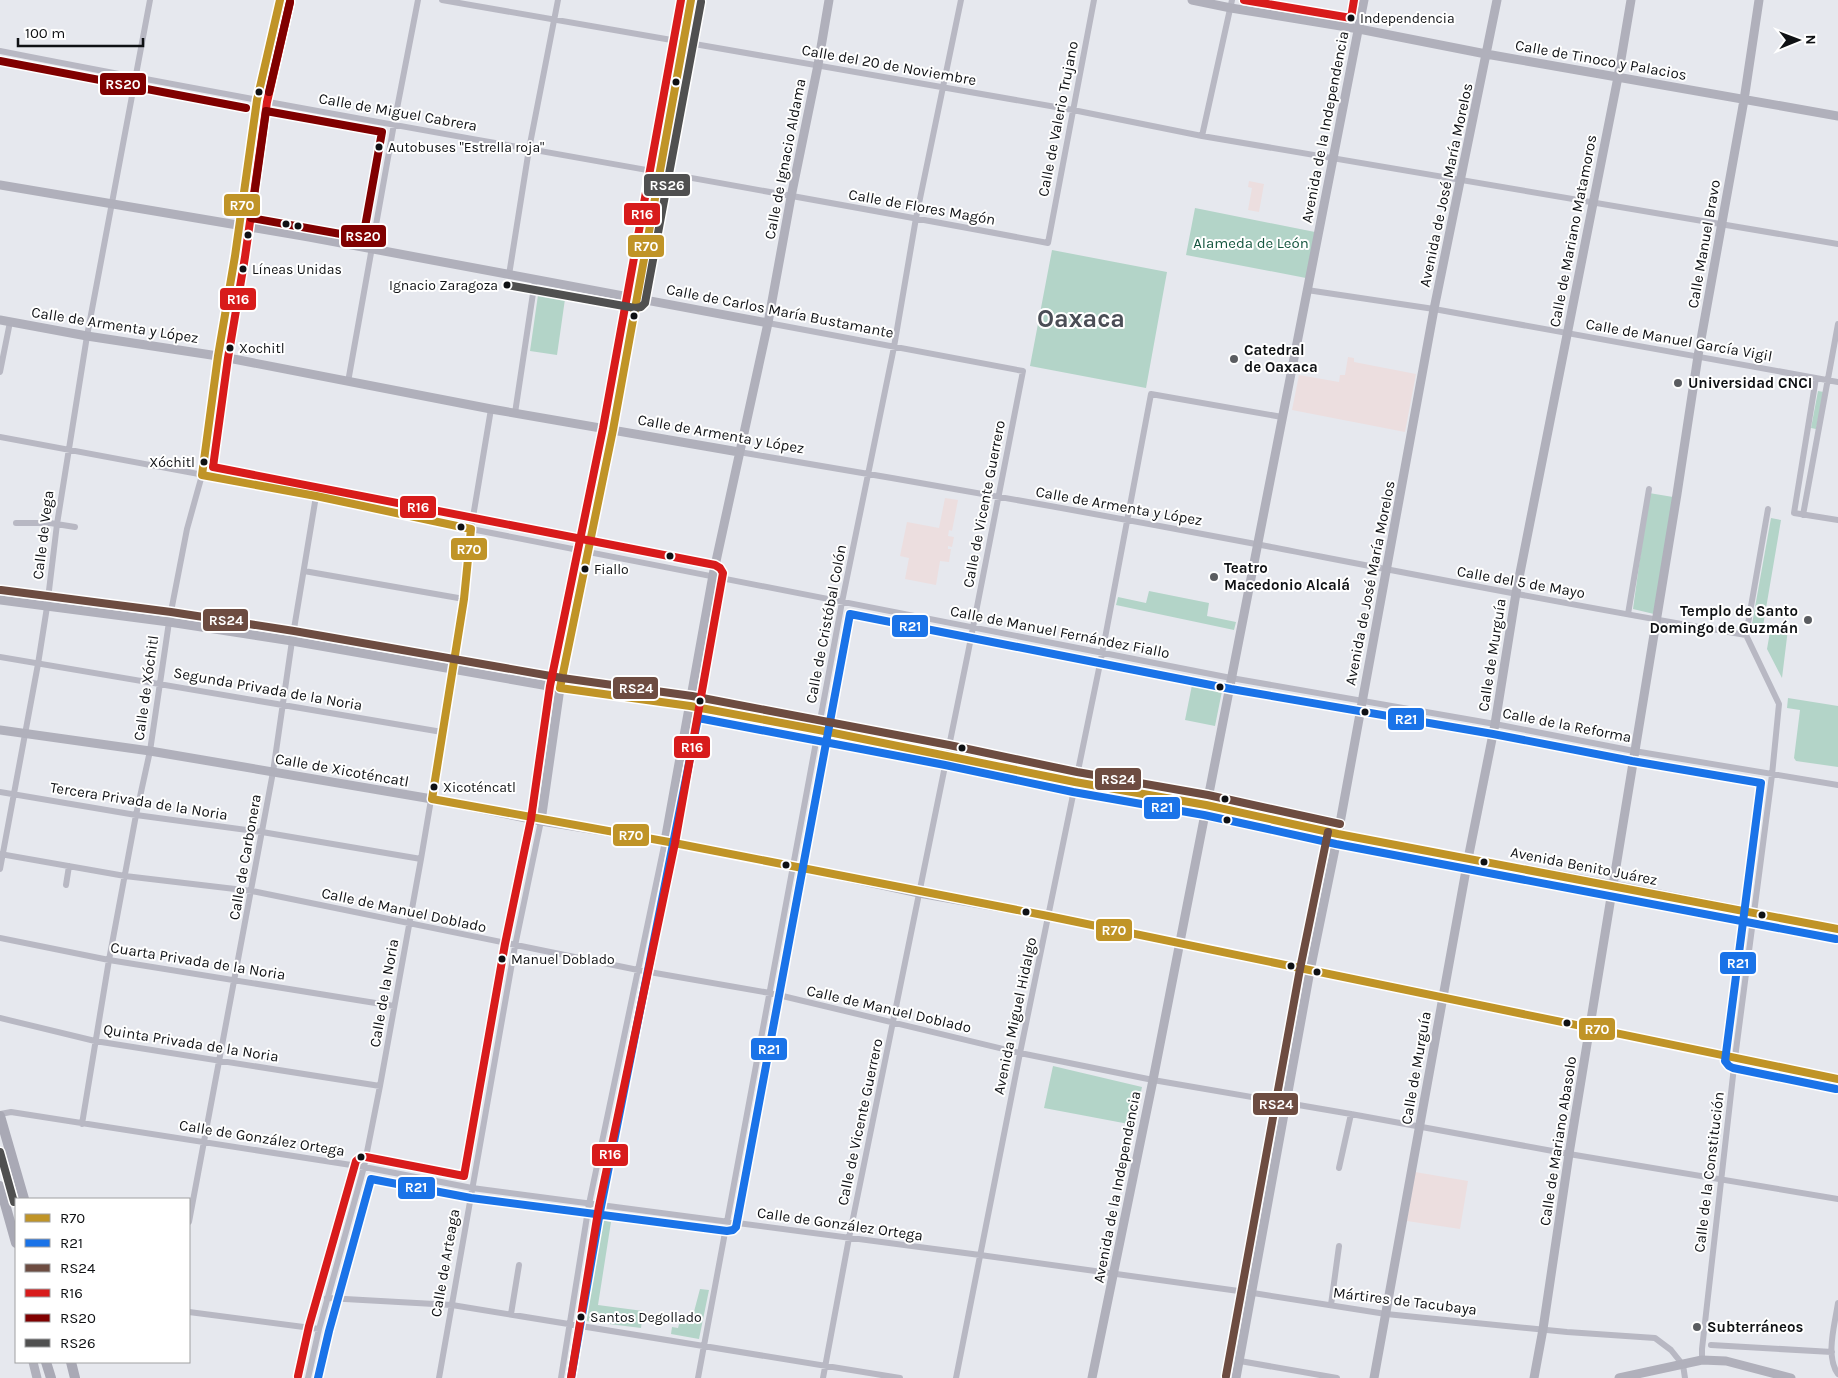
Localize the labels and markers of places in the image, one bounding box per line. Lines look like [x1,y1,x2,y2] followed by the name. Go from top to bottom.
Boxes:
[1360,10,1455,27] place label: Independencia
[1346,13,1356,23] marker: Independencia
[671,77,681,87] unlabelled marker
[254,87,264,97] unlabelled marker
[388,139,544,156] place label: Autobuses "Estrella roja"
[374,142,384,152] marker: Autobuses "Estrella roja"
[281,219,291,229] unlabelled marker
[293,221,303,231] unlabelled marker
[243,230,253,240] unlabelled marker
[252,261,342,278] place label: Líneas Unidas
[238,264,248,274] marker: Líneas Unidas
[389,277,498,294] place label: Ignacio Zaragoza
[502,280,512,290] marker: Ignacio Zaragoza
[629,311,639,321] unlabelled marker
[239,340,285,357] place label: Xochitl
[1244,341,1318,376] place label: Catedral de Oaxaca
[225,343,235,353] marker: Xochitl
[1228,353,1240,365] marker: Catedral de Oaxaca
[1688,374,1812,392] place label: Universidad CNCI
[1672,377,1684,389] marker: Universidad CNCI
[149,454,195,471] place label: Xóchitl
[199,457,209,467] marker: Xóchitl
[456,522,466,532] unlabelled marker
[665,551,675,561] unlabelled marker
[1224,559,1350,594] place label: Teatro Macedonio Alcalá
[594,561,629,578] place label: Fiallo
[580,564,590,574] marker: Fiallo
[1208,571,1220,583] marker: Teatro Macedonio Alcalá
[1649,602,1798,637] place label: Templo de Santo Domingo de Guzmán
[1802,614,1814,626] marker: Templo de Santo Domingo de Guzmán
[1215,682,1225,692] unlabelled marker
[695,696,705,706] unlabelled marker
[1360,707,1370,717] unlabelled marker
[957,743,967,753] unlabelled marker
[443,779,516,796] place label: Xicoténcatl
[429,782,439,792] marker: Xicoténcatl
[1220,794,1230,804] unlabelled marker
[1222,815,1232,825] unlabelled marker
[1479,857,1489,867] unlabelled marker
[781,860,791,870] unlabelled marker
[1021,907,1031,917] unlabelled marker
[1757,910,1767,920] unlabelled marker
[511,951,615,968] place label: Manuel Doblado
[497,954,507,964] marker: Manuel Doblado
[1286,961,1296,971] unlabelled marker
[1312,967,1322,977] unlabelled marker
[1562,1018,1572,1028] unlabelled marker
[356,1152,366,1162] unlabelled marker
[590,1309,702,1326] place label: Santos Degollado
[576,1312,586,1322] marker: Santos Degollado
[1707,1318,1803,1336] place label: Subterráneos
[1691,1321,1703,1333] marker: Subterráneos

